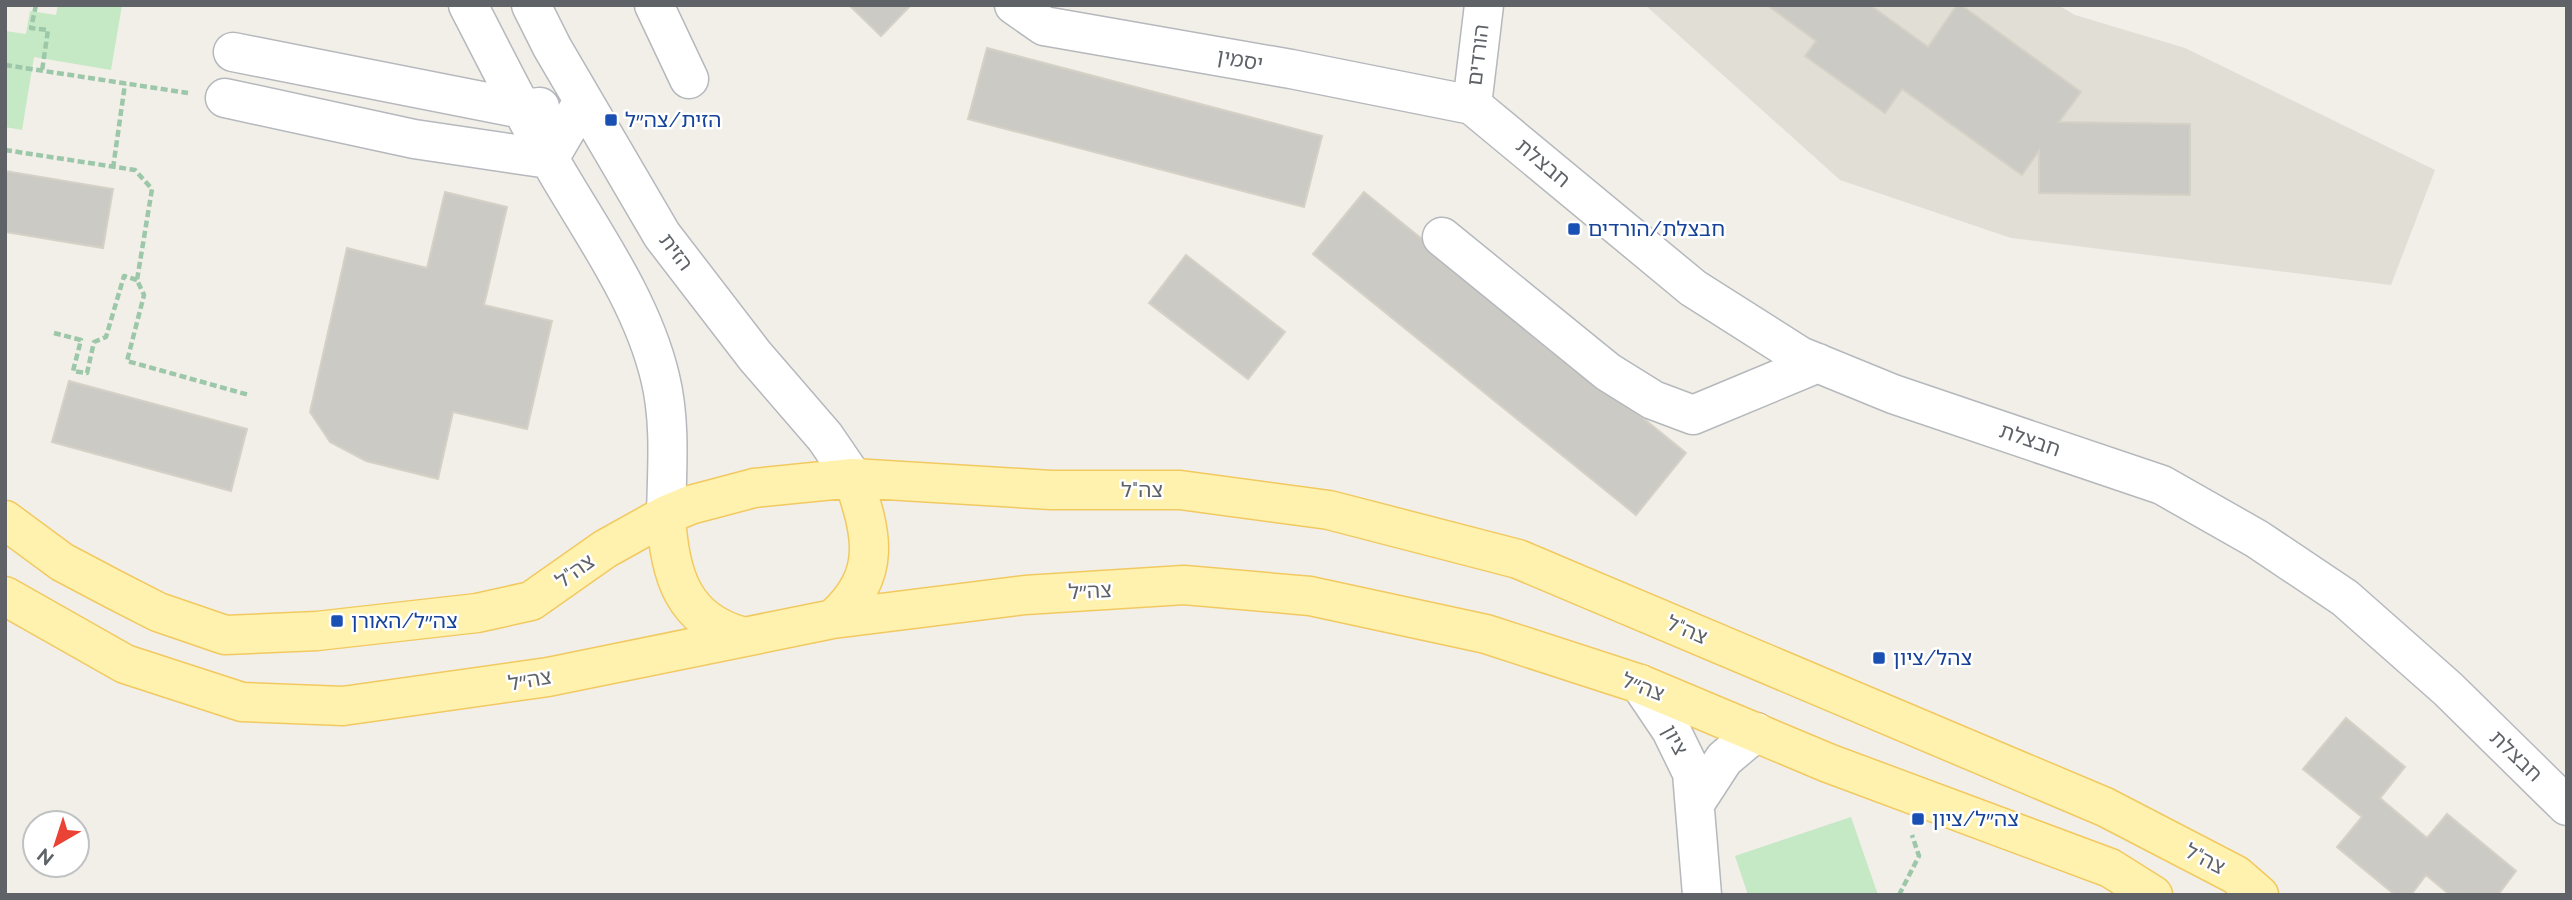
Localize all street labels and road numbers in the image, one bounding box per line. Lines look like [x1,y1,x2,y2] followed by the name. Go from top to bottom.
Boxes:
[1461,23,1494,87] street label: הורדים
[1215,43,1265,76] street label: יסמין
[1511,133,1575,192] street label: חבצלת
[654,228,698,275] street label: הזית
[1996,417,2064,462] street label: חבצלת
[1121,477,1163,502] street label: צה"ל
[550,548,599,593] street label: צה"ל
[1068,577,1112,604] street label: צה״ל
[1663,610,1711,649] street label: צה"ל
[506,663,553,696] street label: צה״ל
[1618,667,1668,706] street label: צה״ל
[1657,720,1694,759] street label: ציון
[2485,725,2548,786] street label: חבצלת
[2181,838,2230,879] street label: צה"ל

